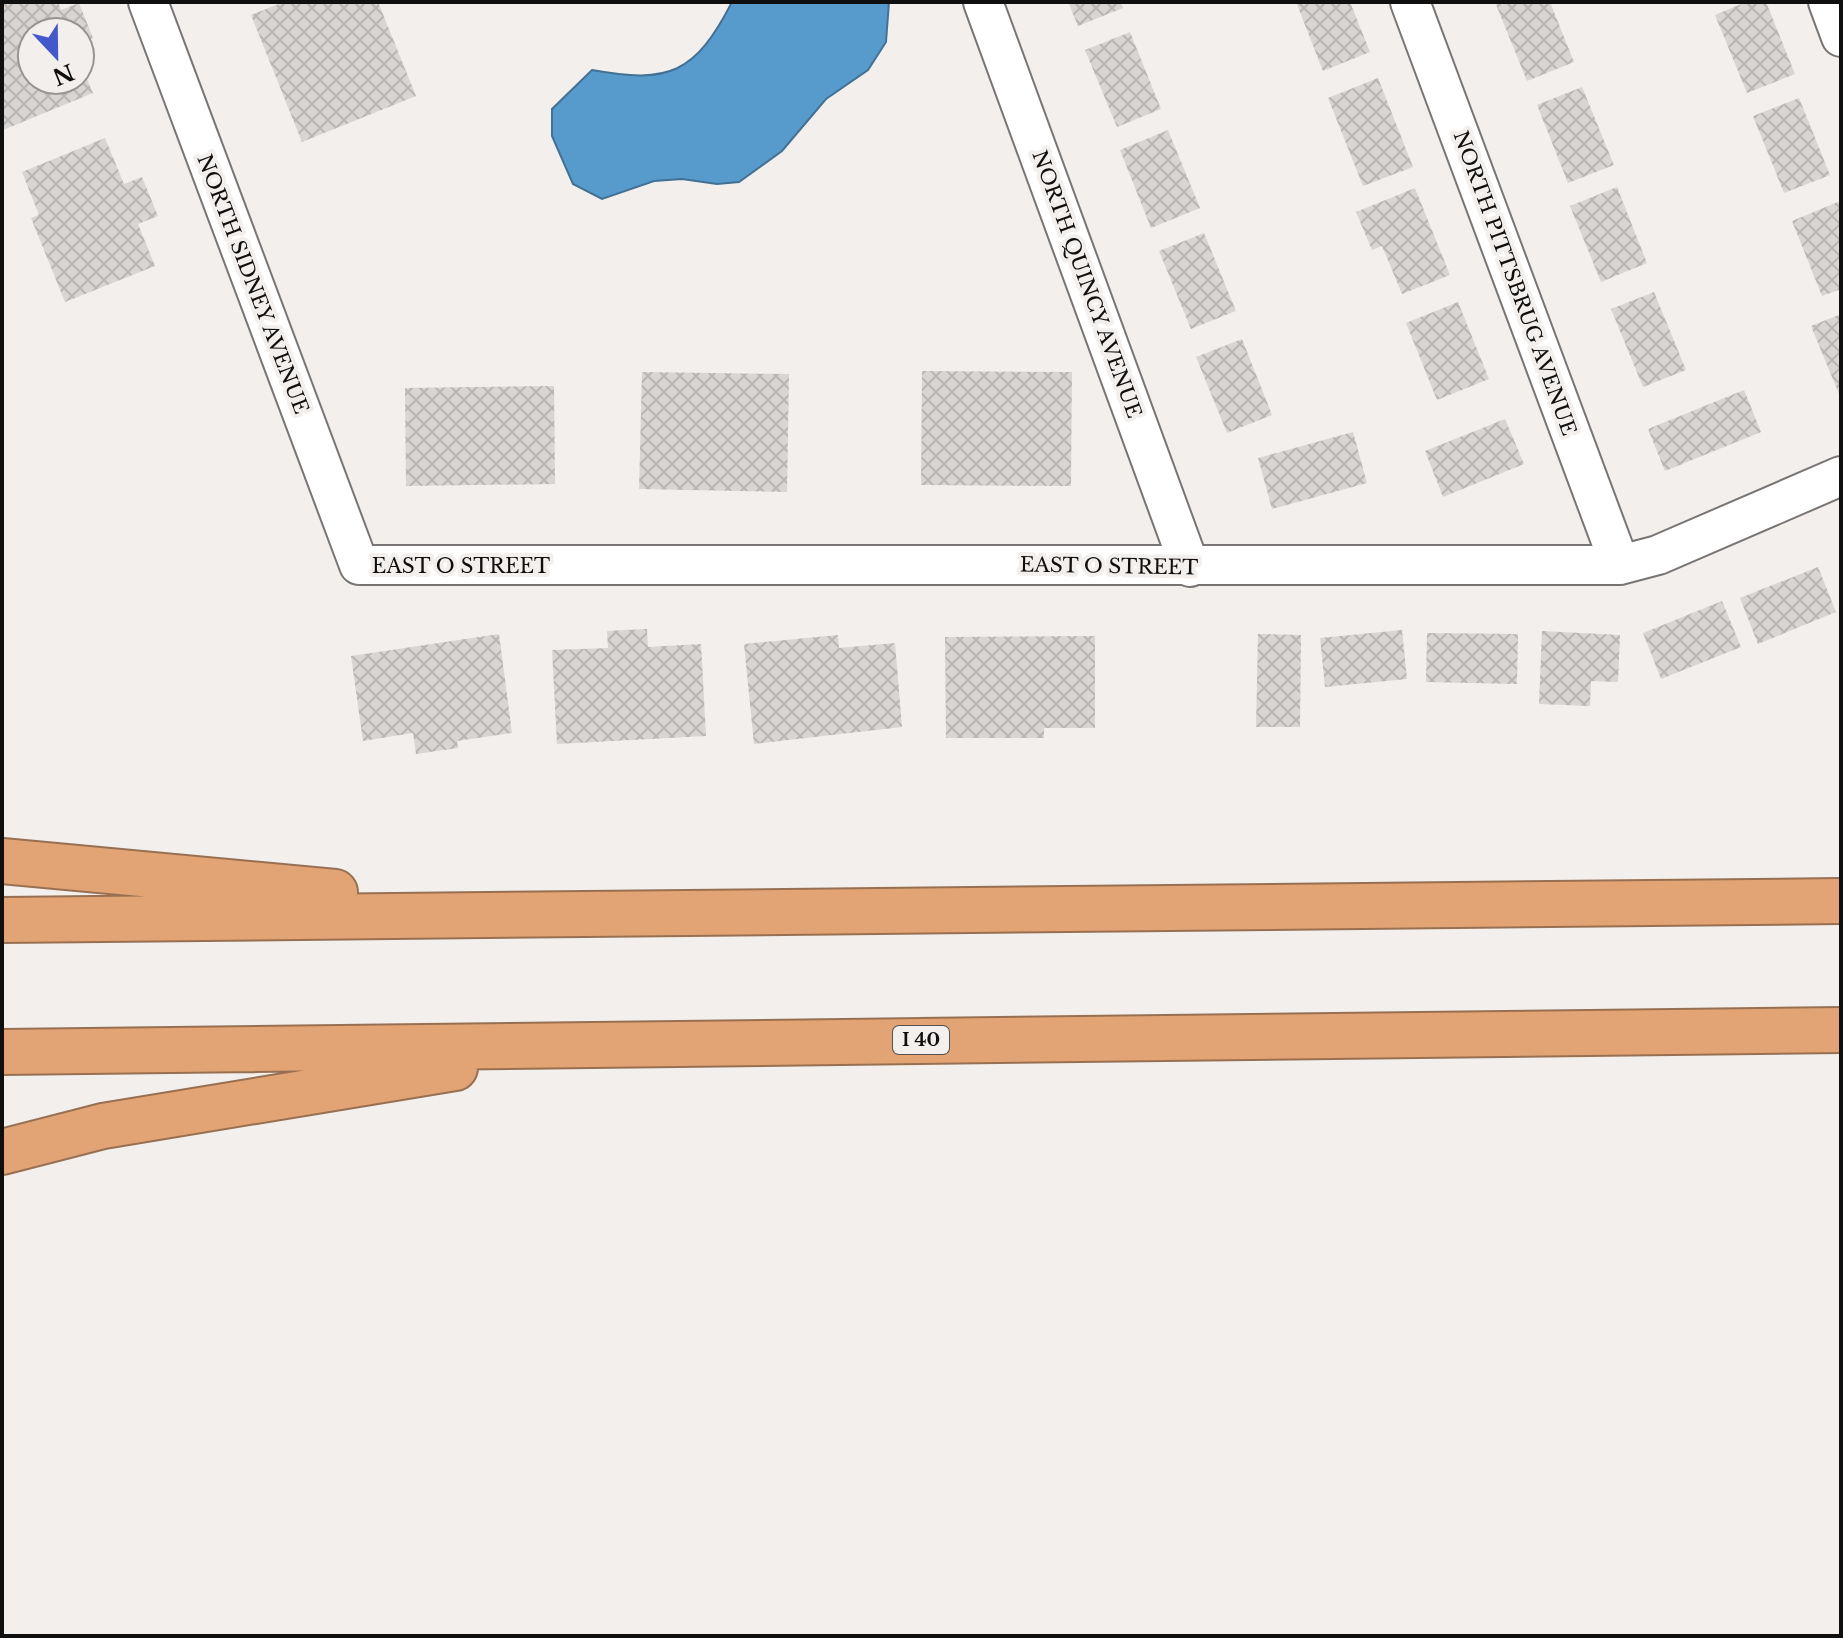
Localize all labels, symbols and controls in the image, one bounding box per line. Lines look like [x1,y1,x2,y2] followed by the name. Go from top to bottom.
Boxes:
[16,16,96,96] north arrow
[48,58,78,91] text: N
[1449,127,1581,439] street label: NORTH PITTSBRUG AVENUE
[1027,147,1147,421] street label: NORTH QUINCY AVENUE
[192,151,314,417] street label: NORTH SIDNEY AVENUE
[1020,552,1198,580] street label: EAST O STREET
[372,554,550,578] street label: EAST O STREET
[893,1026,949,1054] road number: I 40

